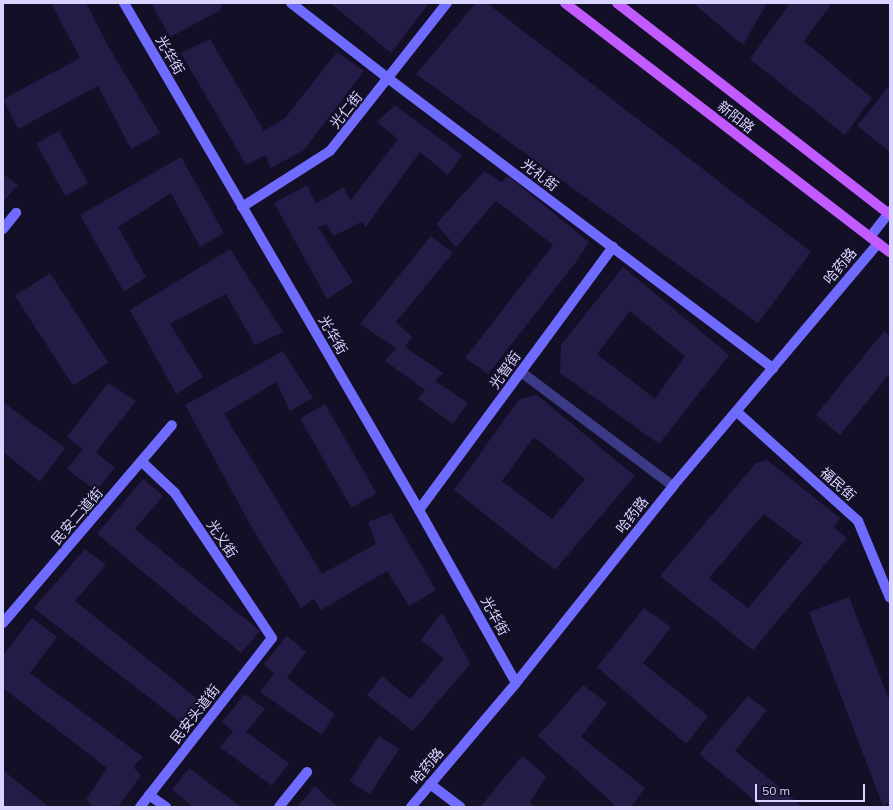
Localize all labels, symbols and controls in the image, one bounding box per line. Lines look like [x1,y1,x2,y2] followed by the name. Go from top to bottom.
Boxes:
[152,33,188,77] street label: 光华街
[326,88,366,132] street label: 光仁街
[714,97,758,137] street label: 新阳路
[518,156,562,194] street label: 光礼街
[820,245,860,287] street label: 哈药路
[315,313,351,357] street label: 光华街
[486,348,524,392] street label: 光智街
[817,464,859,504] street label: 福民街
[48,484,106,548] street label: 民安二道街
[612,493,652,537] street label: 哈药路
[203,517,241,561] street label: 光义街
[477,594,513,638] street label: 光华街
[167,681,223,747] street label: 民安头道街
[407,745,447,787] street label: 哈药路
[757,776,867,802] scale bar
[762,783,790,798] text: 50 m

